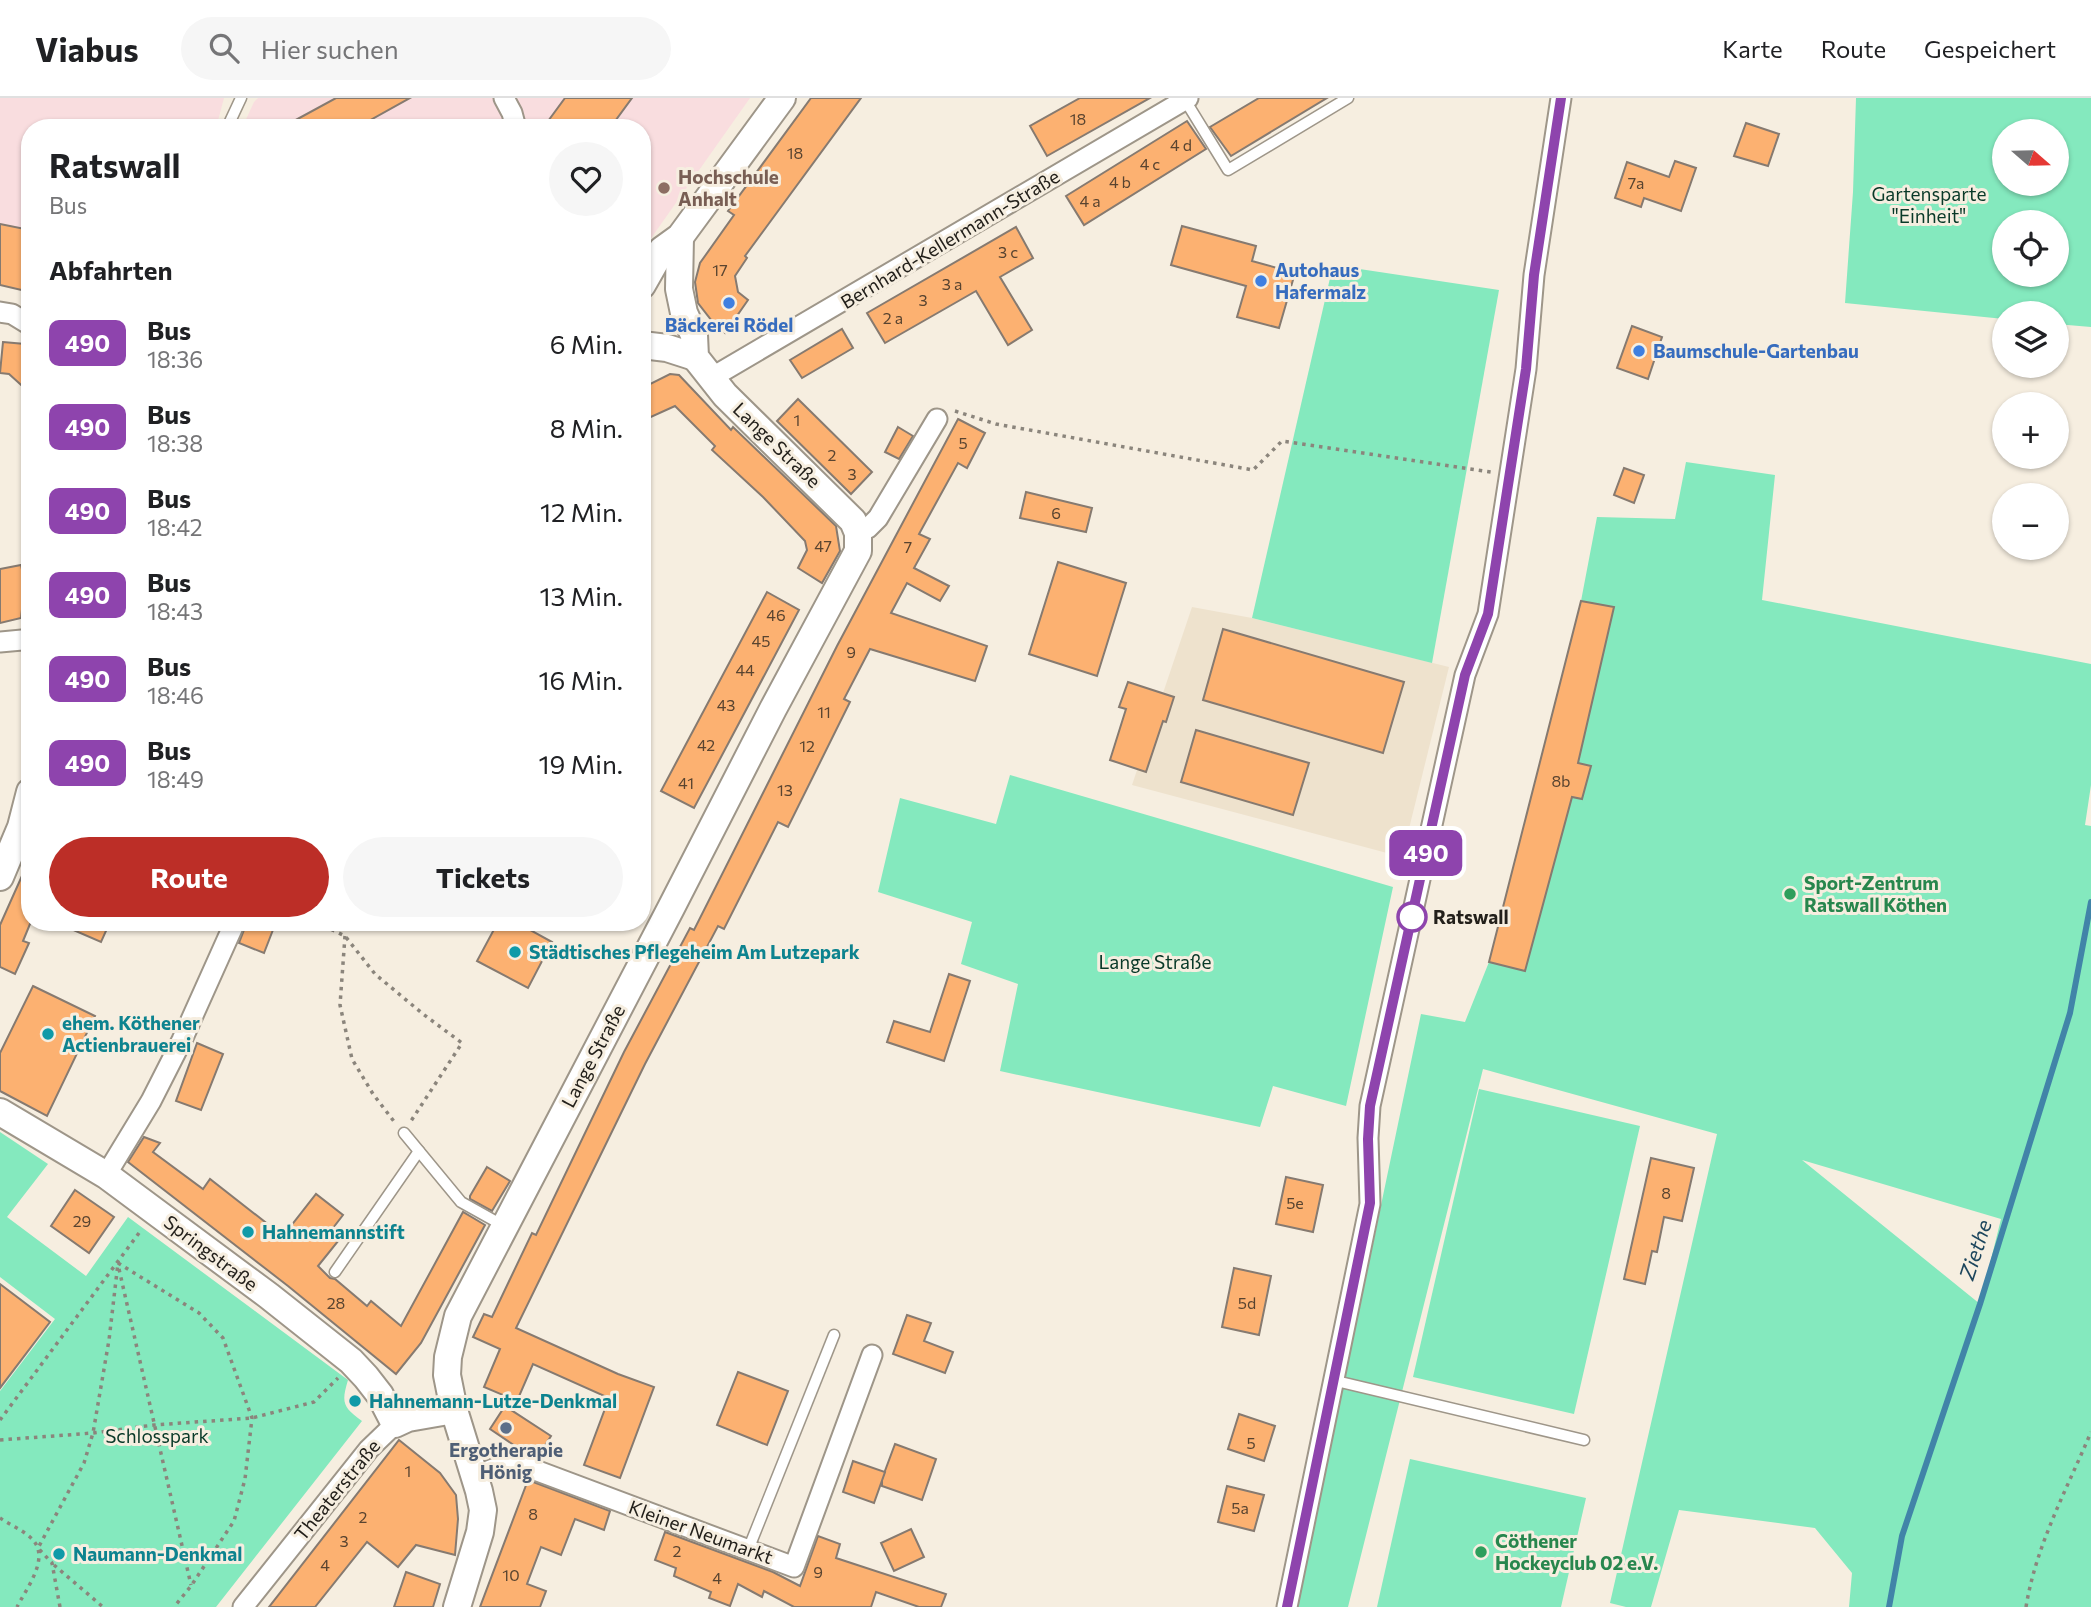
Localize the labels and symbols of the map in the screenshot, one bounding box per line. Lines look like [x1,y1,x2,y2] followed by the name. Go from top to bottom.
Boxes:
[1070,109,1086,128] house number: 18
[1992,119,2068,196] north arrow
[1170,135,1192,154] house number: 4 d
[787,143,803,162] house number: 18
[1140,154,1160,173] house number: 4 c
[836,164,1063,313] street label: Bernhard-Kellermann-Straße
[678,165,779,210] place label: Hochschule Anhalt
[1109,172,1131,191] house number: 4 b
[1628,173,1644,192] house number: 7a
[656,180,672,196] marker: Hochschule Anhalt
[1871,182,1987,227] park label: Gartensparte "Einheit"
[1079,191,1101,210] house number: 4 a
[998,242,1018,261] house number: 3 c
[1275,258,1366,303] place label: Autohaus Hafermalz
[712,260,728,279] house number: 17
[1253,273,1269,289] marker: Autohaus Hafermalz
[942,274,962,293] house number: 3 a
[918,290,928,309] house number: 3
[721,295,737,311] marker: Bäckerei Rödel
[883,308,903,327] house number: 2 a
[665,313,793,336] place label: Bäckerei Rödel
[1653,339,1859,362] place label: Baumschule-Gartenbau
[1631,343,1647,359] marker: Baumschule-Gartenbau
[729,397,826,492] street label: Lange Straße
[794,410,800,429] house number: 1
[958,433,968,452] house number: 5
[828,445,837,464] house number: 2
[847,464,857,483] house number: 3
[1051,503,1061,522] house number: 6
[814,536,832,555] house number: 47
[904,537,912,556] house number: 7
[766,605,786,624] house number: 46
[752,631,770,650] house number: 45
[846,642,856,661] house number: 9
[735,660,755,679] house number: 44
[717,695,735,714] house number: 43
[817,702,831,721] house number: 11
[697,735,715,754] house number: 42
[799,736,815,755] house number: 12
[1551,771,1571,790] house number: 8b
[678,773,694,792] house number: 41
[777,780,793,799] house number: 13
[1386,830,1466,876] line badge: 490
[1804,871,1947,916] place label: Sport-Zentrum Ratswall Köthen
[1782,886,1798,902] marker: Sport-Zentrum Ratswall Köthen
[1397,902,1427,932] marker: Ratswall
[1433,905,1509,928] place label: Ratswall
[529,940,860,963] place label: Städtisches Pflegeheim Am Lutzepark
[507,944,523,960] marker: Städtisches Pflegeheim Am Lutzepark
[1098,950,1212,973] park label: Lange Straße
[556,1000,629,1111] street label: Lange Straße
[62,1011,200,1056] place label: ehem. Köthener Actienbrauerei
[40,1026,56,1042] marker: ehem. Köthener Actienbrauerei
[1661,1183,1671,1202] house number: 8
[1286,1193,1304,1212] house number: 5e
[160,1210,263,1295] street label: Springstraße
[73,1211,91,1230] house number: 29
[1953,1216,1996,1284] water label: Ziethe
[262,1220,405,1243] place label: Hahnemannstift
[240,1224,256,1240] marker: Hahnemannstift
[327,1293,345,1312] house number: 28
[1238,1293,1256,1312] house number: 5d
[369,1389,617,1412] place label: Hahnemann-Lutze-Denkmal
[347,1393,363,1409] marker: Hahnemann-Lutze-Denkmal
[498,1420,514,1436] marker: Ergotherapie Hönig
[105,1424,209,1447] park label: Schlosspark
[1246,1433,1256,1452] house number: 5
[289,1435,384,1545] street label: Theaterstraße
[449,1438,563,1483] place label: Ergotherapie Hönig
[405,1461,411,1480] house number: 1
[626,1495,777,1568] street label: Kleiner Neumarkt
[1231,1498,1249,1517] house number: 5a
[528,1504,538,1523] house number: 8
[359,1507,368,1526] house number: 2
[1495,1529,1658,1574] place label: Cöthener Hockeyclub 02 e.V.
[339,1531,349,1550] house number: 3
[673,1541,682,1560] house number: 2
[73,1542,242,1565] place label: Naumann-Denkmal
[1473,1544,1489,1560] marker: Cöthener Hockeyclub 02 e.V.
[51,1546,67,1562] marker: Naumann-Denkmal
[320,1555,330,1574] house number: 4
[813,1562,823,1581] house number: 9
[502,1565,520,1584] house number: 10
[712,1568,722,1587] house number: 4

